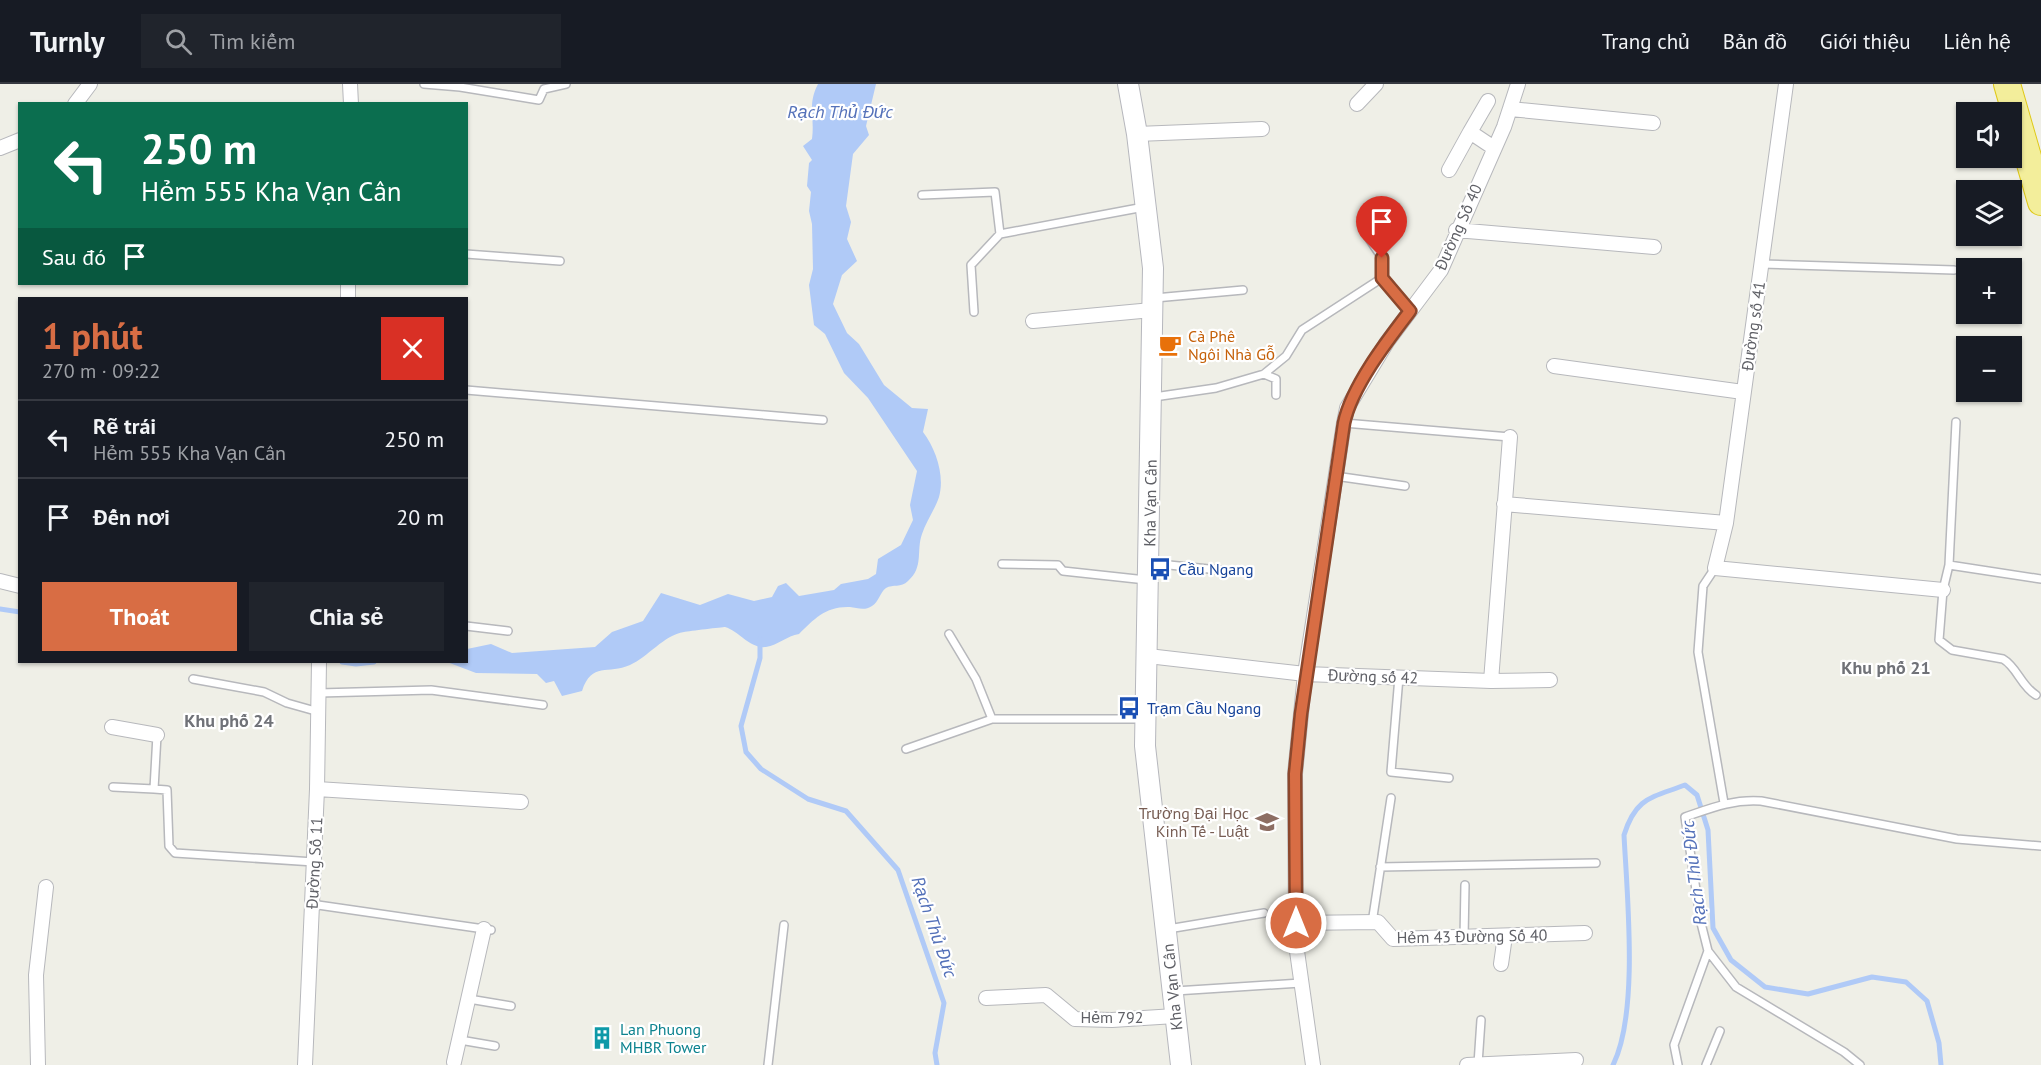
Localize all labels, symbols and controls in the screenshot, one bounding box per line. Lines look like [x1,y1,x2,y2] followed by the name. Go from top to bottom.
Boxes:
[141,14,561,68] search box
[30,23,105,60] text: Turnly
[162,25,195,58] icon: search
[210,27,295,55] text: Tìm kiếm
[1602,28,1690,55] text: Trang chủ
[1723,28,1787,55] text: Bản đồ
[1820,28,1911,55] text: Giới thiệu
[1944,28,2011,55] text: Liên hệ
[787,100,893,123] water label: Rạch Thủ Đức
[1956,102,2022,402] map controls
[1956,102,2022,168] button: sound
[141,121,257,176] text: 250 m
[42,126,120,204] icon: left
[141,174,402,208] text: Hẻm 555 Kha Vạn Cân
[1956,180,2022,246] button: layers
[1430,181,1486,274] street label: Đường Số 40
[1356,196,1407,258] pin
[1365,205,1398,238] icon: arrive
[118,240,151,273] icon: arrive
[42,243,106,271] text: Sau đó
[1956,258,2022,324] button: +
[1737,280,1769,373] street label: Đường số 41
[42,312,143,359] text: 1 phút
[381,317,444,380] button: close
[1188,326,1275,364] place label: Cà Phê Ngôi Nhà Gỗ
[1157,332,1183,358] cafe icon: Cà Phê Ngôi Nhà Gỗ
[1956,336,2022,402] button: −
[42,358,160,384] text: 270 m · 09:22
[93,412,156,440] text: Rẽ trái
[42,423,75,456] icon: left
[384,425,444,453] text: 250 m
[93,440,286,466] text: Hẻm 555 Kha Vạn Cân
[1139,459,1161,547] street label: Kha Vạn Cân
[42,501,75,534] icon: arrive
[93,503,170,531] text: Đến nơi
[396,503,444,531] text: 20 m
[1147,556,1173,582] bus stop icon: Cầu Ngang
[1178,559,1254,579] place label: Cầu Ngang
[42,582,237,651] button: Thoát
[249,582,444,651] button: Chia sẻ
[1841,656,1931,679] district label: Khu phố 21
[1326,664,1419,688] street label: Đường số 42
[1116,695,1142,721] bus stop icon: Trạm Cầu Ngang
[1147,698,1261,718] place label: Trạm Cầu Ngang
[184,709,274,732] district label: Khu phố 24
[1139,803,1250,841] place label: Trường Đại Học Kinh Tế - Luật
[1254,809,1280,835] school or university icon: Trường Đại Học Kinh Tế - Luật
[302,816,326,911] street label: Đường Số 11
[1676,819,1711,927] water label: Rạch Thủ Đức
[906,873,963,981] water label: Rạch Thủ Đức
[1264,891,1328,955] position arrow
[1396,925,1548,947] street label: Hẻm 43 Đường Số 40
[1158,943,1186,1031] street label: Kha Vạn Cân
[1080,1007,1144,1027] street label: Hẻm 792
[620,1019,707,1057] place label: Lan Phuong MHBR Tower
[589,1025,615,1051] building icon: Lan Phuong MHBR Tower

